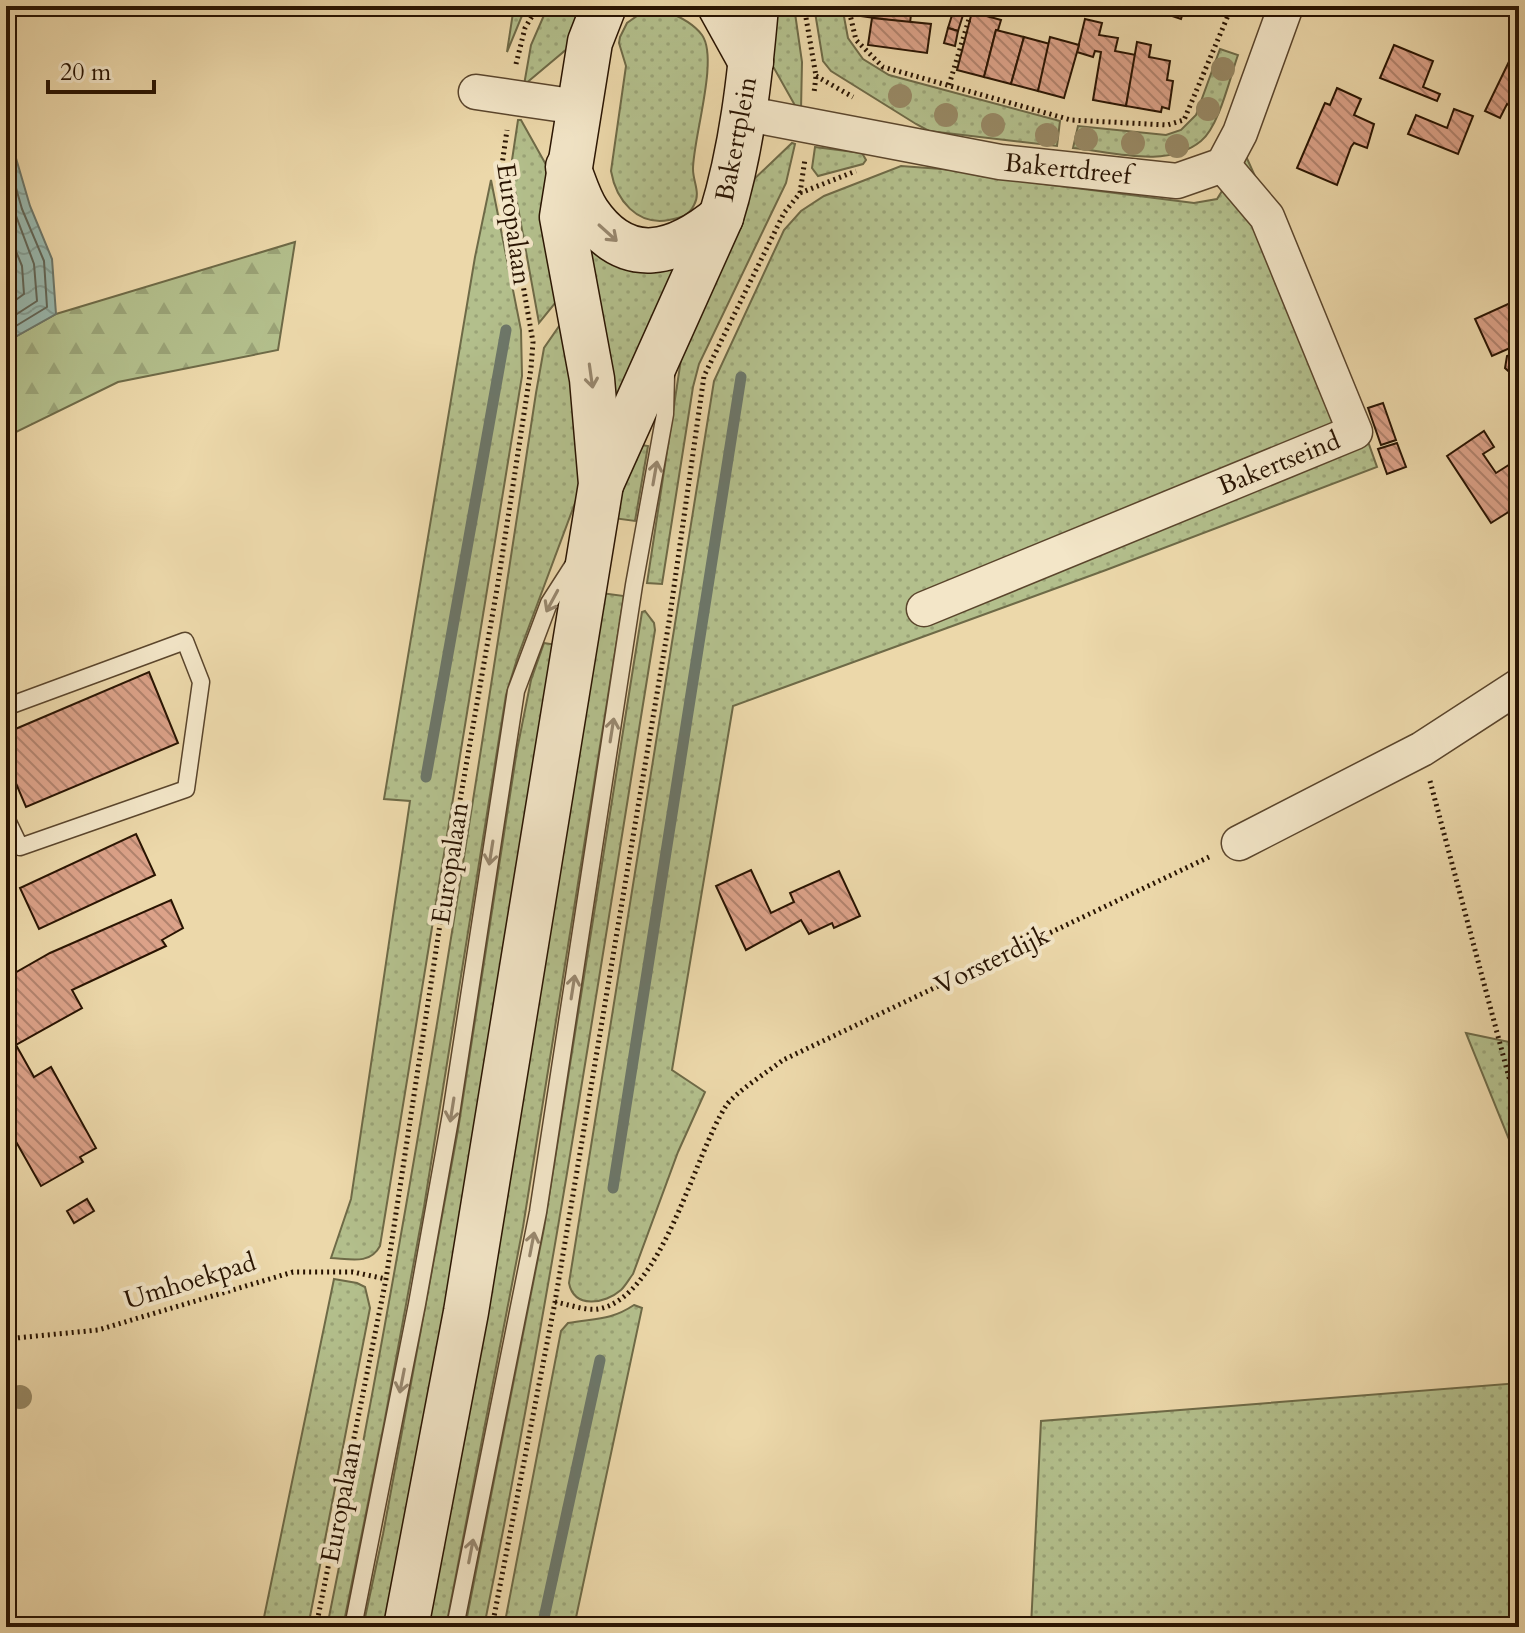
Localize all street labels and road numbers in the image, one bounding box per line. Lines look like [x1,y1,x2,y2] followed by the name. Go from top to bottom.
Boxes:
[707,73,765,205] street label: Bakertplein
[1003,145,1137,193] street label: Bakertdreef
[488,161,540,287] street label: Europalaan
[1213,423,1345,503] street label: Bakertseind
[423,799,477,926] street label: Europalaan
[929,917,1055,1003] street label: Vorsterdijk
[120,1244,260,1318] street label: Umhoekpad
[312,1438,370,1566] street label: Europalaan

